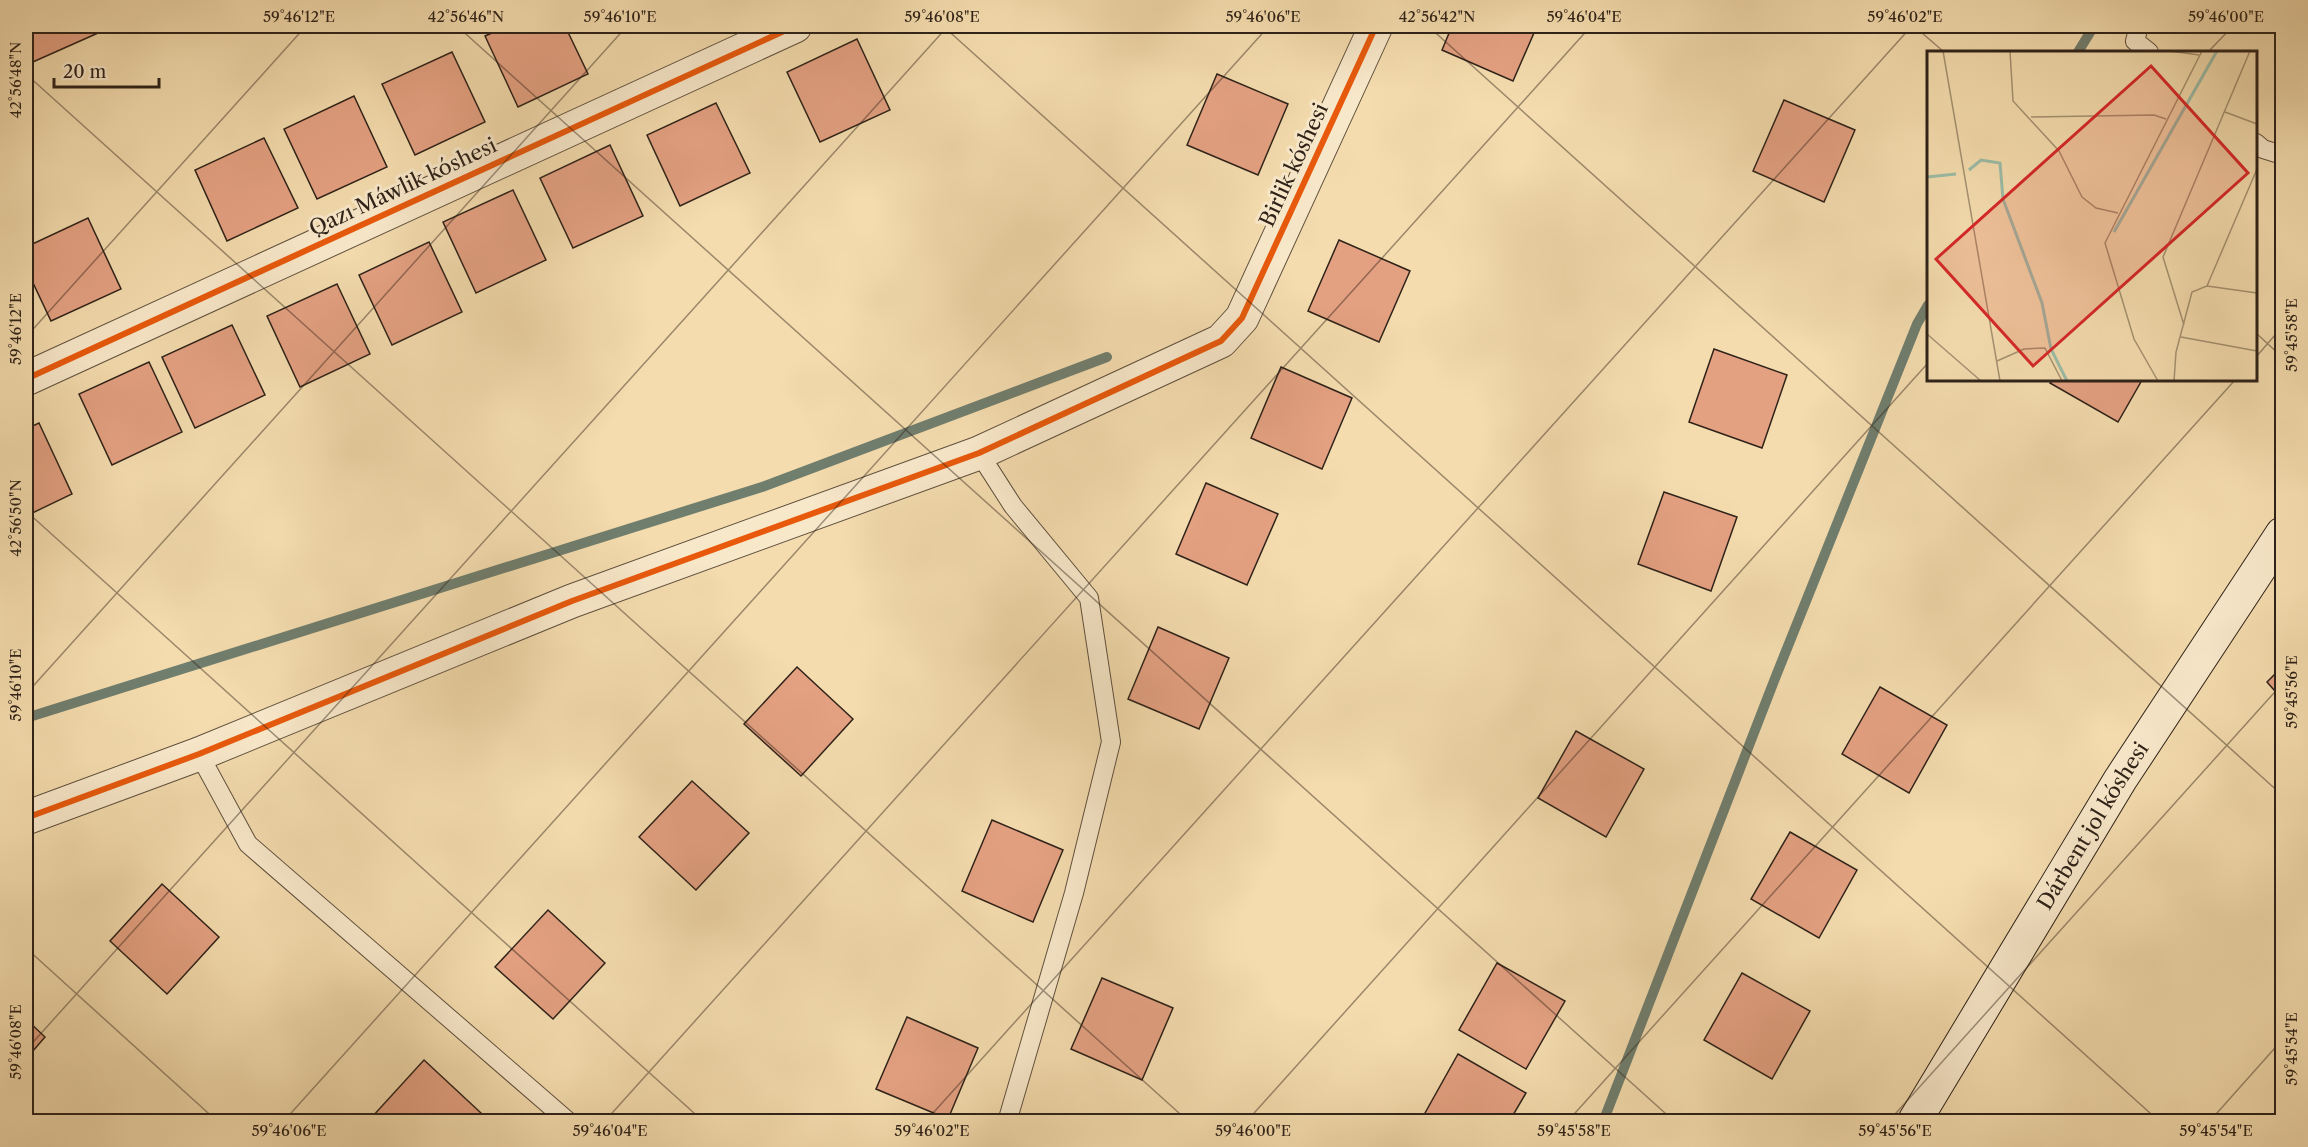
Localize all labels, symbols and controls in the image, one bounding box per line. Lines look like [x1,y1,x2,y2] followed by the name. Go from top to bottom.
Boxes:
[263,7,335,26] text: 59°46'12"E
[428,7,504,26] text: 42°56'46"N
[583,7,657,26] text: 59°46'10"E
[904,7,980,26] text: 59°46'08"E
[1225,7,1301,26] text: 59°46'06"E
[1399,7,1475,26] text: 42°56'42"N
[1546,7,1622,26] text: 59°46'04"E
[1867,7,1943,26] text: 59°46'02"E
[2188,7,2264,26] text: 59°46'00"E
[6,42,25,118] text: 42°56'48"N
[54,51,159,89] scale bar
[1927,51,2257,381] inset map
[63,61,107,83] text: 20 m
[1254,99,1333,231] street label: Birlik kóshesi
[305,132,500,241] street label: Qazı Máwlik kóshesi
[6,293,25,365] text: 59°46'12"E
[2282,298,2301,372] text: 59°45'58"E
[6,479,25,557] text: 42°56'50"N
[6,648,25,722] text: 59°46'10"E
[2282,655,2301,729] text: 59°45'56"E
[2032,737,2154,914] street label: Dárbent jol kóshesi
[6,1004,25,1080] text: 59°46'08"E
[2282,1012,2301,1086] text: 59°45'54"E
[251,1121,327,1140] text: 59°46'06"E
[572,1121,648,1140] text: 59°46'04"E
[894,1121,970,1140] text: 59°46'02"E
[1215,1121,1291,1140] text: 59°46'00"E
[1537,1121,1611,1140] text: 59°45'58"E
[1858,1121,1932,1140] text: 59°45'56"E
[2179,1121,2253,1140] text: 59°45'54"E

